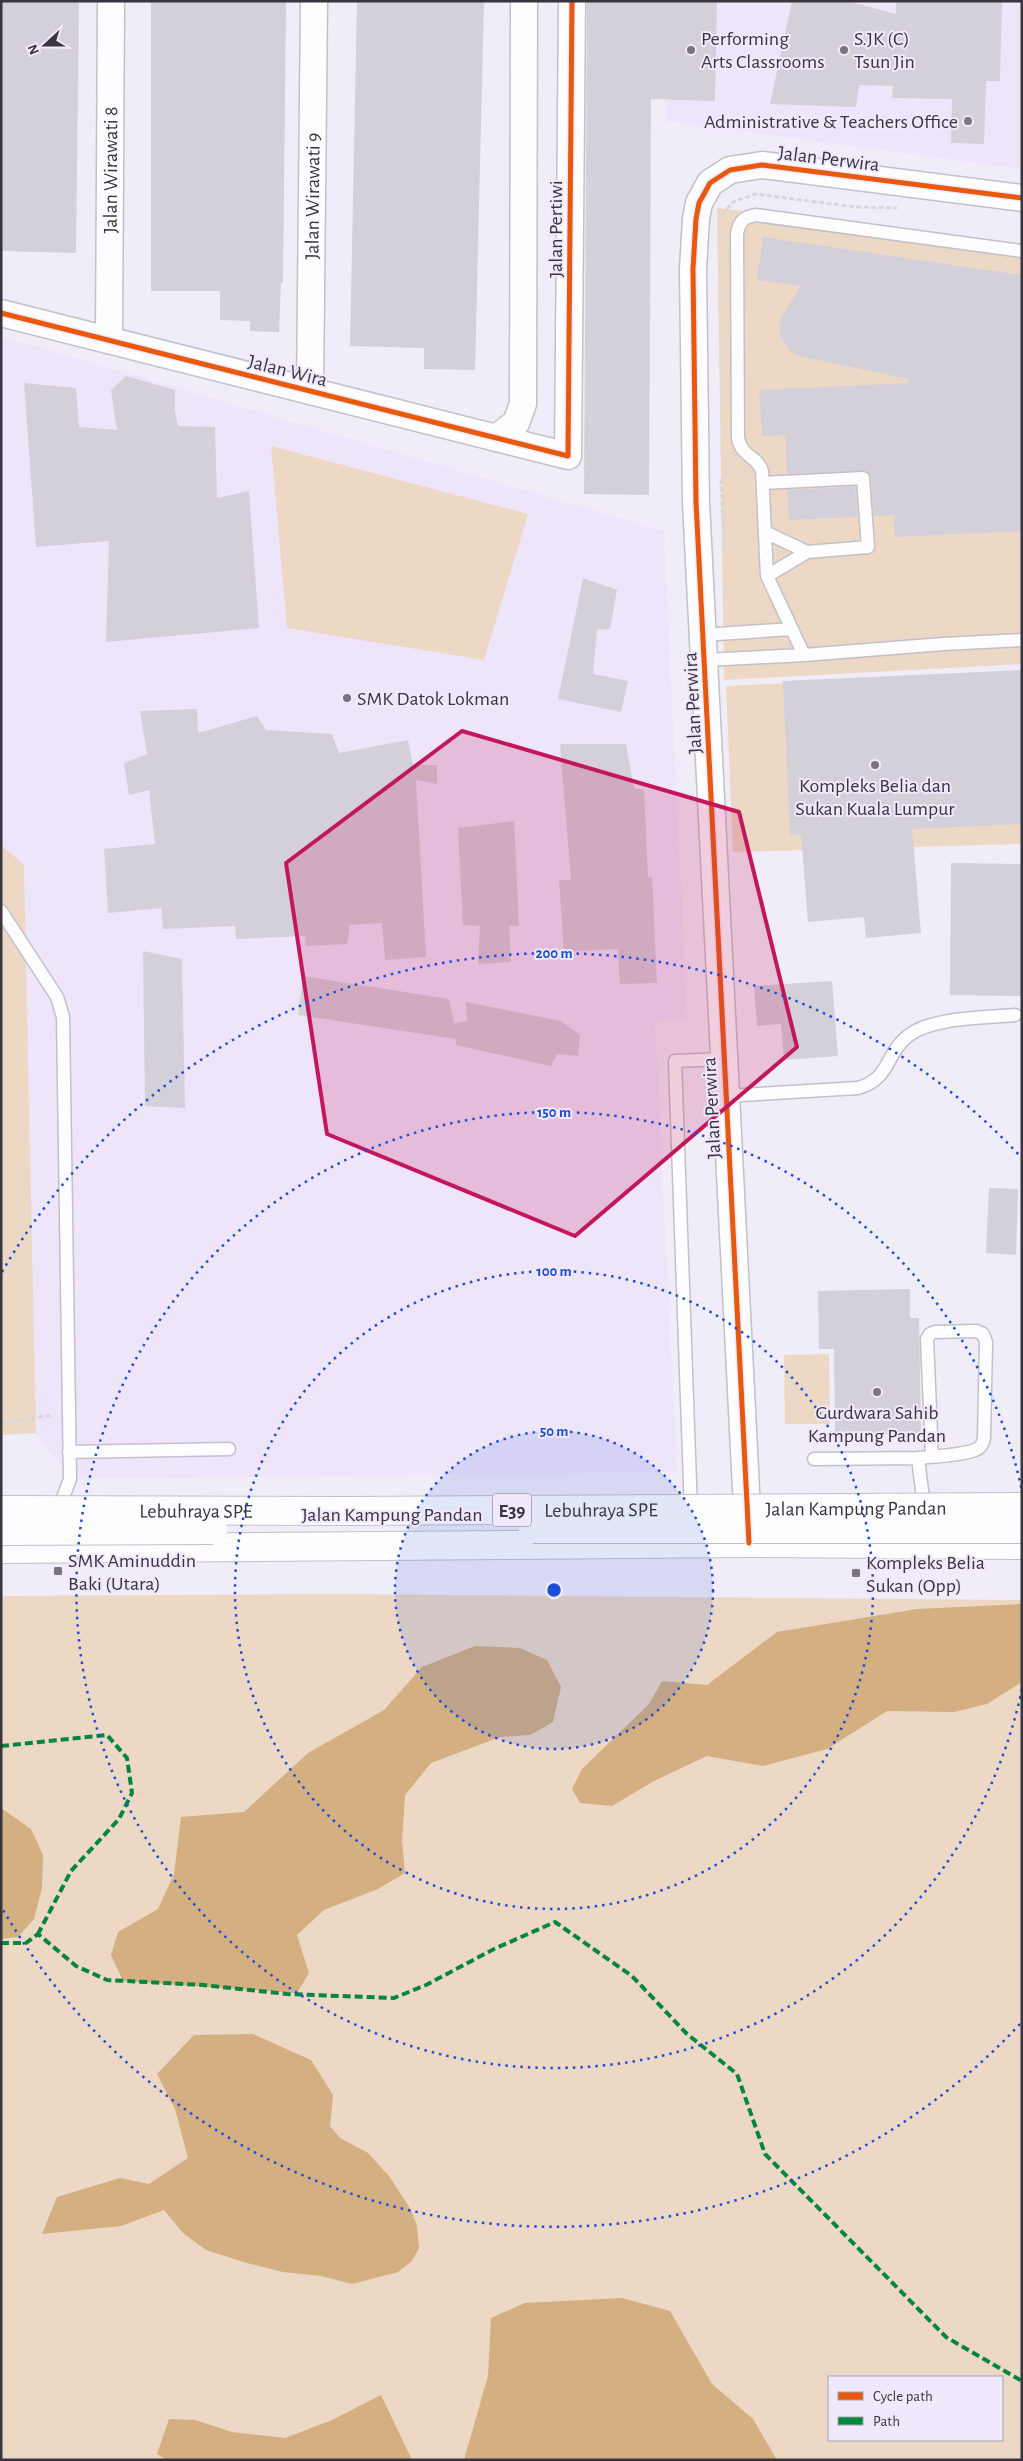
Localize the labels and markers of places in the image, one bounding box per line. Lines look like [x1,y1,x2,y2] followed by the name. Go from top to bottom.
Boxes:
[701,29,825,72] place label: Performing Arts Classrooms
[854,29,915,72] place label: S.JK (C) Tsun Jin
[685,44,697,56] marker: Performing Arts Classrooms
[838,44,850,56] marker: S.JK (C) Tsun Jin
[704,112,958,132] place label: Administrative & Teachers Office
[962,115,974,127] marker: Administrative & Teachers Office
[357,689,509,709] place label: SMK Datok Lokman
[341,692,353,704] marker: SMK Datok Lokman
[869,759,881,771] marker: Kompleks Belia dan Sukan Kuala Lumpur
[795,776,955,819] place label: Kompleks Belia dan Sukan Kuala Lumpur
[871,1386,883,1398] marker: Gurdwara Sahib Kampung Pandan
[808,1403,946,1446] place label: Gurdwara Sahib Kampung Pandan
[68,1551,196,1594] place label: SMK Aminuddin Baki (Utara)
[866,1553,985,1596] place label: Kompleks Belia Sukan (Opp)
[52,1565,64,1577] marker: SMK Aminuddin Baki (Utara)
[850,1567,862,1579] marker: Kompleks Belia Sukan (Opp)
[545,1581,563,1599] centre of rings

